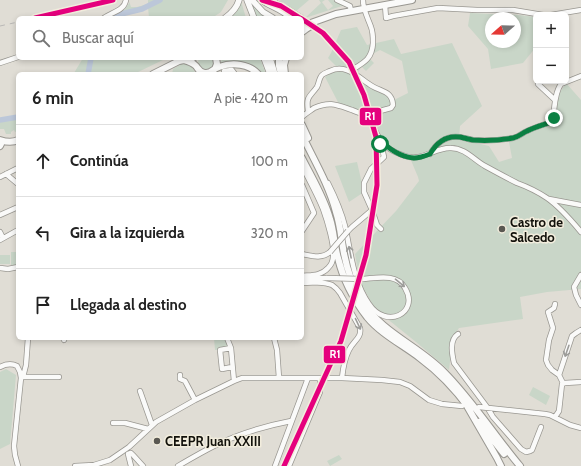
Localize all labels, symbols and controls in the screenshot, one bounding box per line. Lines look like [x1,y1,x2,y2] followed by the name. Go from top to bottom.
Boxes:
[485,12,521,48] north arrow
[533,12,569,84] map controls
[533,12,569,48] button: +
[16,16,304,60] search box
[30,27,52,49] icon: search
[62,29,134,47] text: Buscar aquí
[533,48,569,84] button: −
[32,88,74,108] text: 6 min
[214,90,288,106] text: A pie · 420 m
[359,107,382,126] line badge: R1
[365,109,375,123] text: R1
[545,109,563,127] route end
[371,135,389,153] route start
[32,150,54,172] icon: ahead
[70,152,128,170] text: Continúa
[251,153,288,169] text: 100 m
[510,214,563,245] place label: Castro de Salcedo
[32,222,54,244] icon: left
[70,224,184,242] text: Gira a la izquierda
[497,224,507,234] marker: Castro de Salcedo
[251,225,288,241] text: 320 m
[346,246,354,259] one-way arrow
[395,279,405,288] one-way arrow
[32,294,54,316] icon: arrive
[70,296,186,314] text: Llegada al destino
[355,318,362,330] one-way arrow
[563,344,570,357] one-way arrow
[323,345,346,364] line badge: R1
[330,347,340,361] text: R1
[165,433,261,449] place label: CEEPR Juan XXIII
[152,436,162,446] marker: CEEPR Juan XXIII

